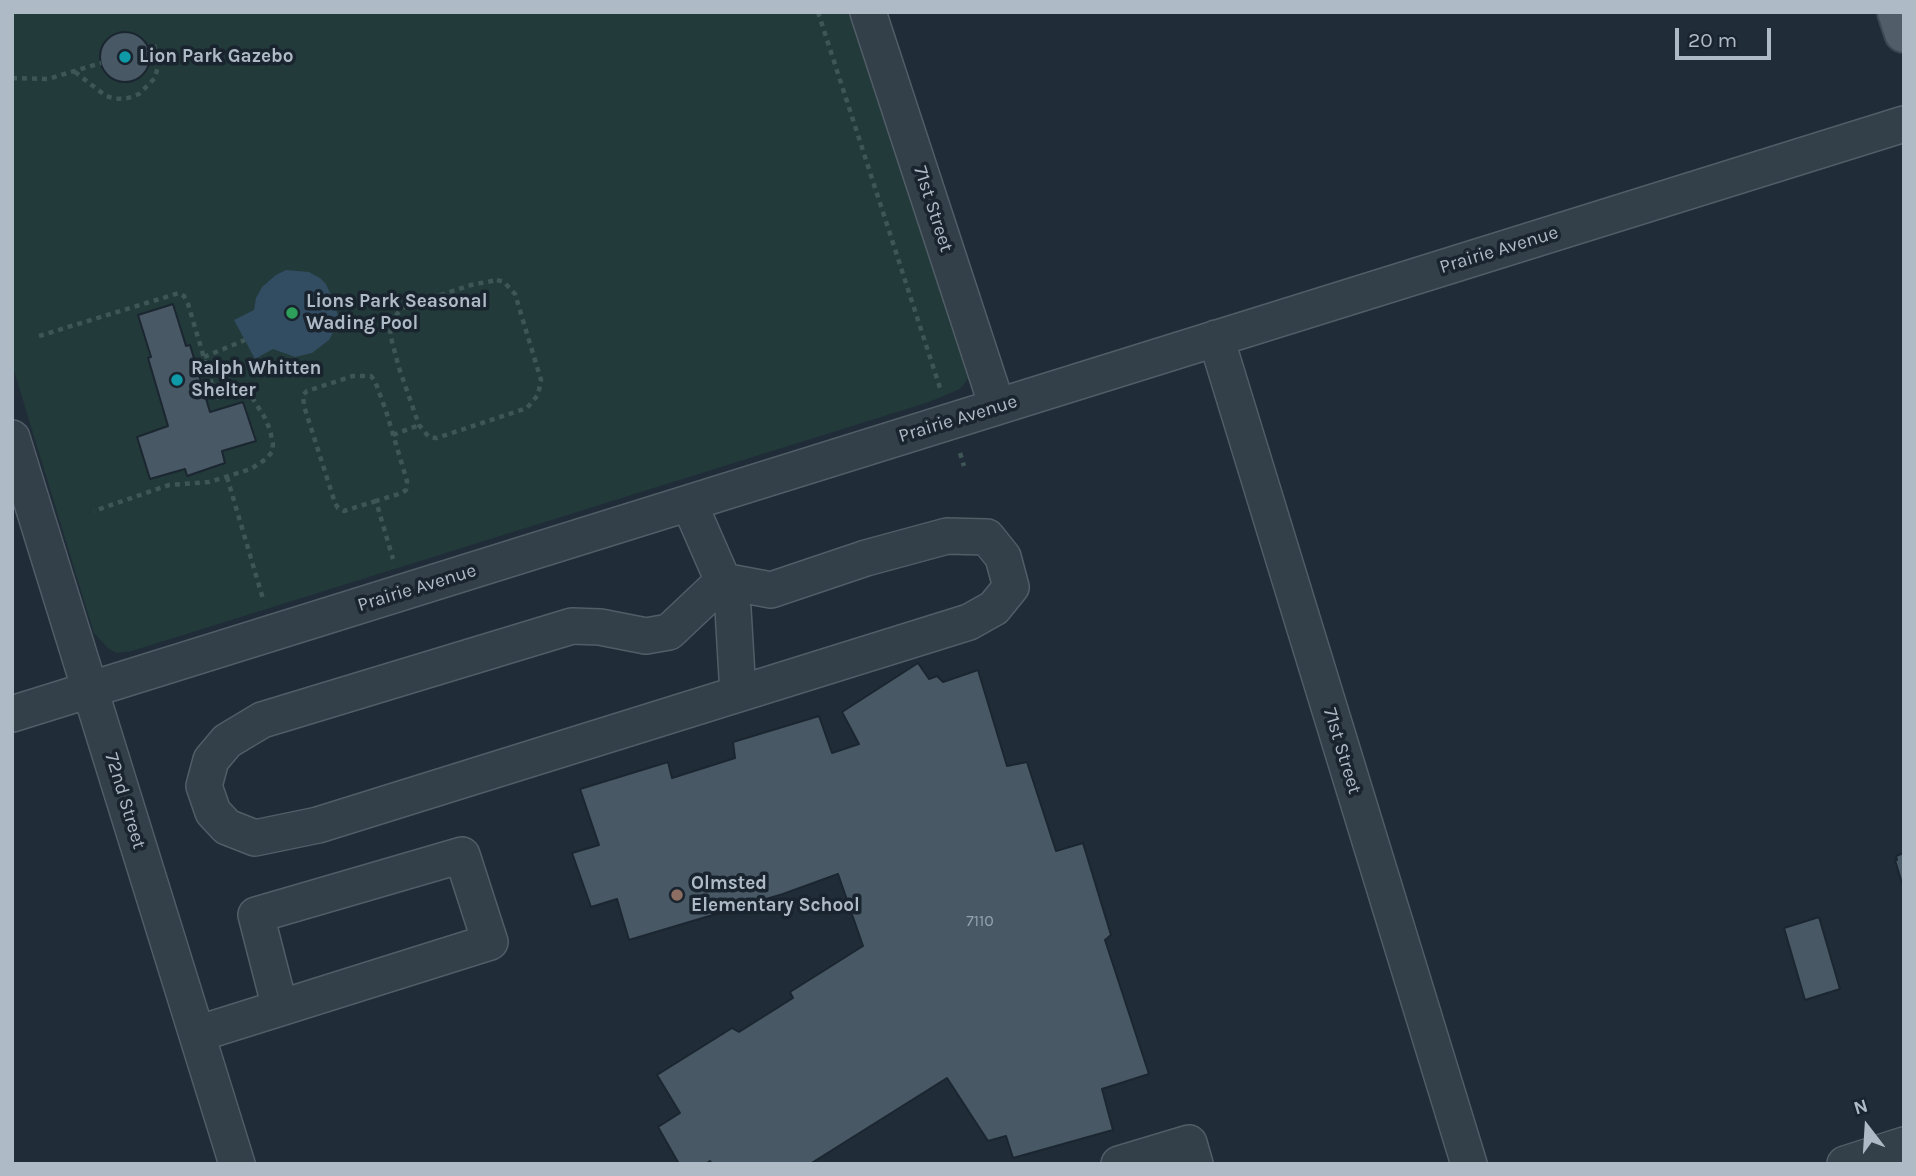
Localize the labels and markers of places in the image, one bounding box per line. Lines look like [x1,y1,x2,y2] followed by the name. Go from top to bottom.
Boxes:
[139,46,294,68] place label: Lion Park Gazebo
[117,49,133,65] marker: Lion Park Gazebo
[306,291,487,335] place label: Lions Park Seasonal Wading Pool
[284,305,300,321] marker: Lions Park Seasonal Wading Pool
[191,358,321,402] place label: Ralph Whitten Shelter
[169,372,185,388] marker: Ralph Whitten Shelter
[691,873,860,917] place label: Olmsted Elementary School
[669,887,685,903] marker: Olmsted Elementary School

